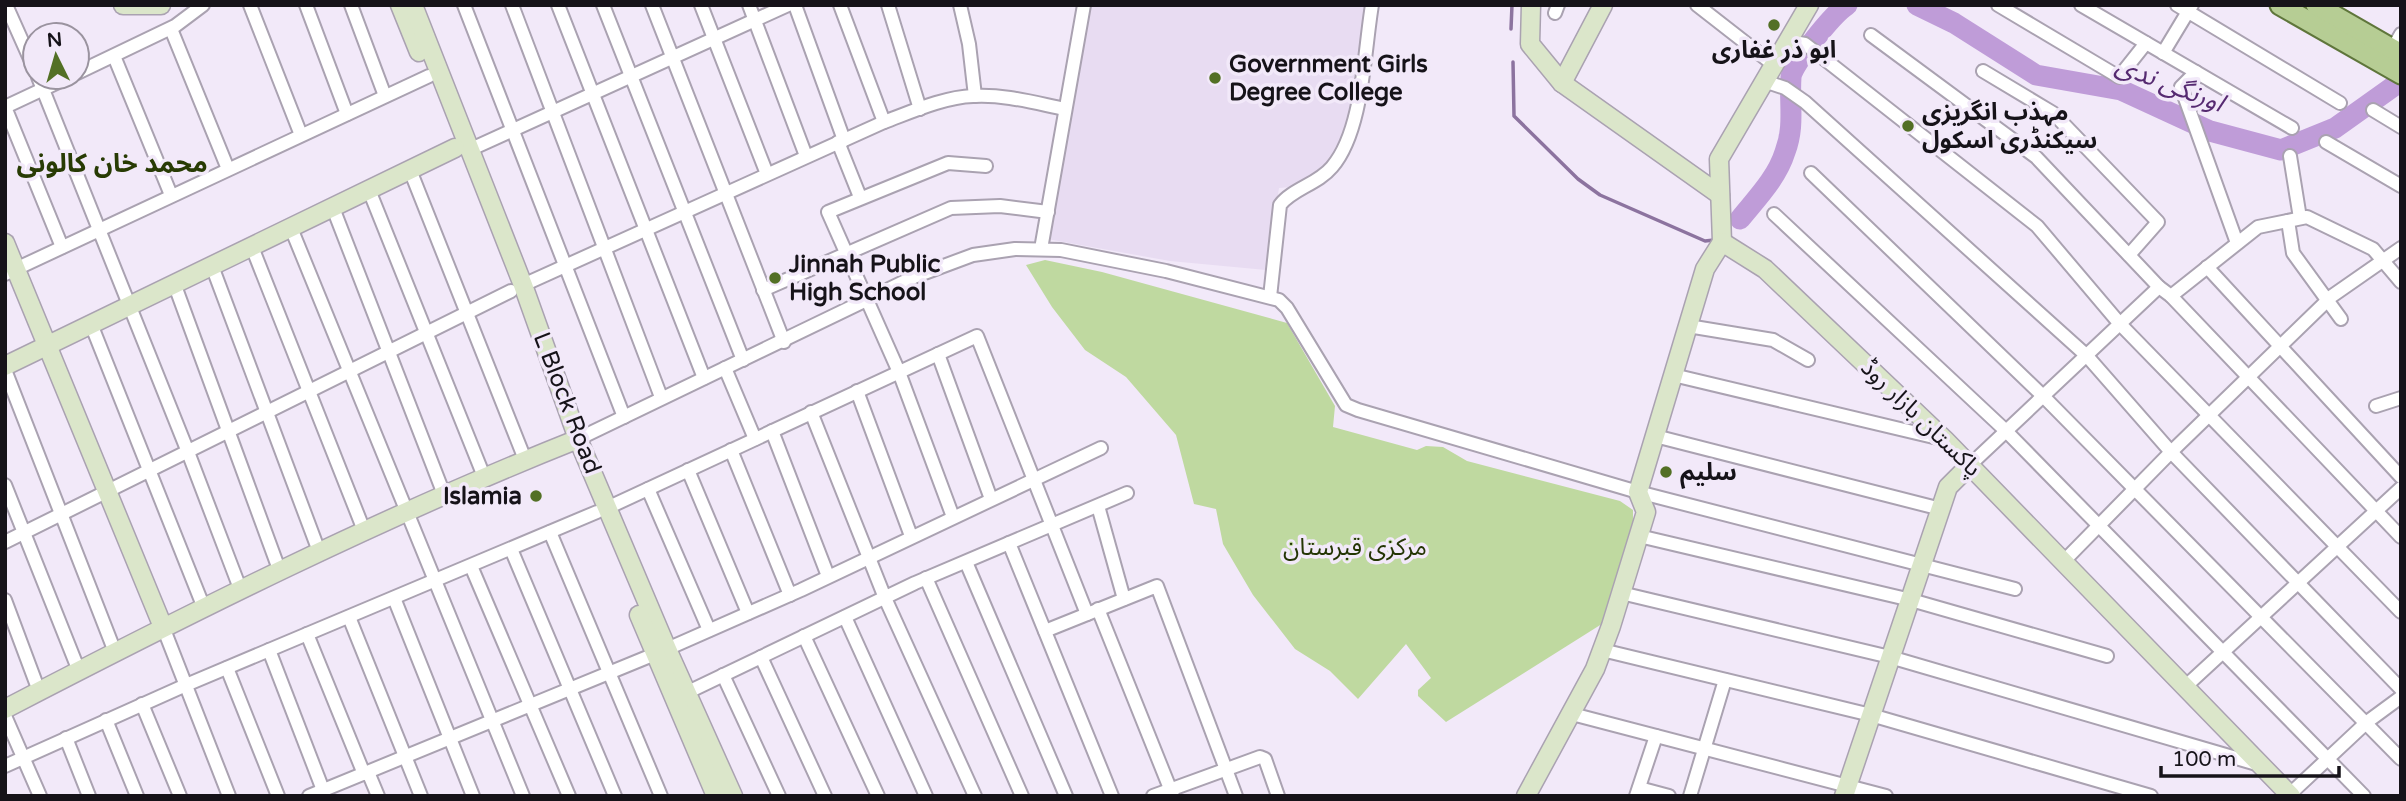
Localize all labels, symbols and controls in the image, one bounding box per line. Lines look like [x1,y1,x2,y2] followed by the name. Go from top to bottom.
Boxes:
[1766,17,1782,33] marker: ابو ذر غفاری
[21,21,91,91] north arrow
[46,28,63,52] text: N
[1712,36,1836,65] place label: ابو ذر غفاری
[2112,49,2231,120] water label: اورنگی ندی
[1229,50,1428,107] place label: Government Girls Degree College
[1207,70,1223,86] marker: Government Girls Degree College
[1922,98,2097,155] place label: مہذب انگریزی سیکنڈری اسکول
[1900,118,1916,134] marker: مہذب انگریزی سیکنڈری اسکول
[16,148,208,179] district label: محمد خان کالونی
[788,250,940,307] place label: Jinnah Public High School
[767,270,783,286] marker: Jinnah Public High School
[527,328,607,478] street label: L Block Road
[1855,353,1987,483] street label: پاکستان بازار روڈ
[1680,458,1737,489] place label: سلیم
[1658,464,1674,480] marker: سلیم
[443,482,522,511] place label: Islamia
[528,488,544,504] marker: Islamia
[1283,533,1427,562] park label: مرکزی قبرستان
[2161,734,2340,778] scale bar
[2172,747,2236,772] text: 100 m

